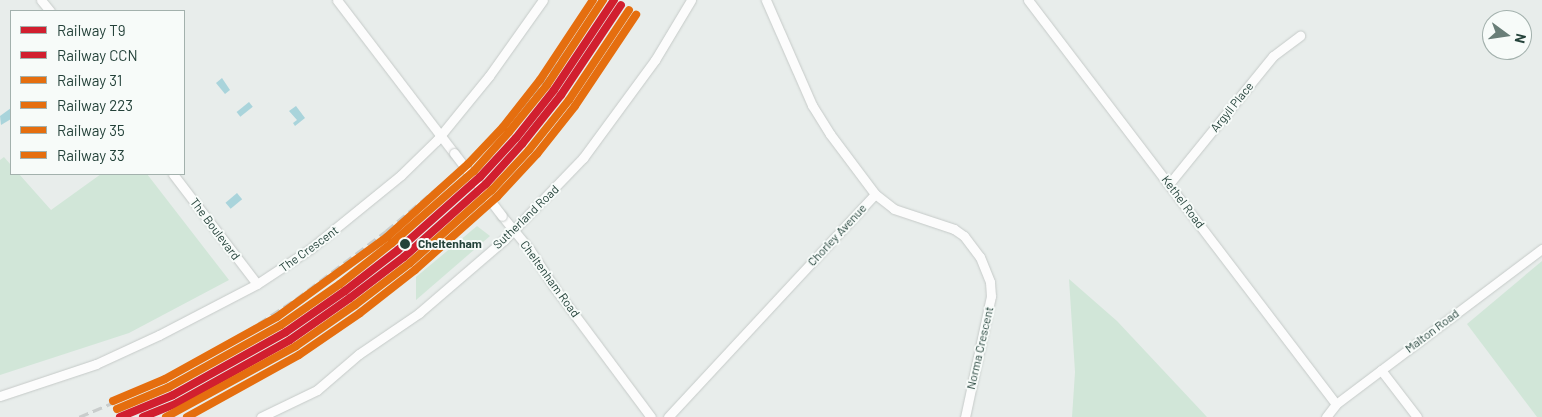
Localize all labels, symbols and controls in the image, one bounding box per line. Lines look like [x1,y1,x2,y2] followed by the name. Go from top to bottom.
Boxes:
[10,10,185,175] legend
[1482,10,1532,60] north arrow
[57,21,126,39] text: Railway T9
[1512,32,1530,45] text: N
[57,46,138,64] text: Railway CCN
[57,71,122,89] text: Railway 31
[1208,79,1256,135] street label: Argyll Place
[57,96,133,114] text: Railway 223
[57,121,125,139] text: Railway 35
[57,146,125,164] text: Railway 33
[1159,173,1207,231] street label: Kethel Road
[490,182,562,252] street label: Sutherland Road
[187,195,243,263] street label: The Boulevard
[805,201,869,269] street label: Chorley Avenue
[277,223,341,275] street label: The Crescent
[396,235,414,253] marker: Cheltenham
[418,237,482,251] place label: Cheltenham
[517,238,583,320] street label: Cheltenham Road
[963,305,997,391] street label: Norma Crescent
[1402,306,1462,356] street label: Malton Road

